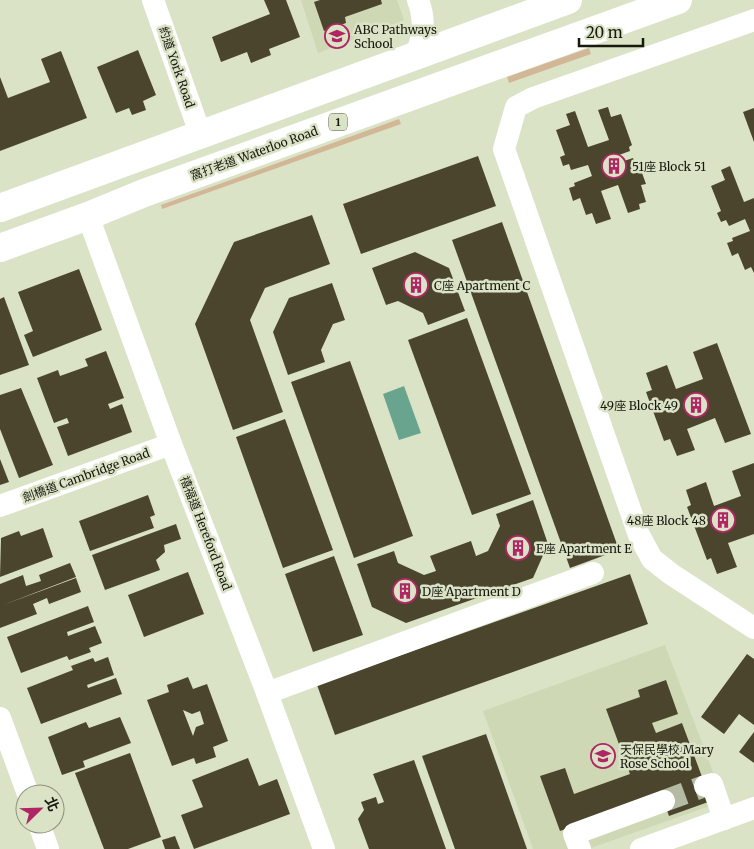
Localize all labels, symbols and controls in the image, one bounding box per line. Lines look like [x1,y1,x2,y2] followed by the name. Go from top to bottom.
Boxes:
[579,15,643,47] scale bar
[353,22,437,51] place label: ABC Pathways School
[324,23,350,49] school or university icon: ABC Pathways School
[586,23,623,42] text: 20 m
[156,24,198,110] street label: 約道 York Road
[329,114,347,130] road number: 1
[188,123,320,183] street label: 窩打老道 Waterloo Road
[601,153,627,179] building icon: 51座 Block 51
[632,159,706,174] place label: 51座 Block 51
[403,272,429,298] building icon: C座 Apartment C
[434,278,531,293] place label: C座 Apartment C
[683,392,709,418] building icon: 49座 Block 49
[600,398,678,413] place label: 49座 Block 49
[20,445,152,505] street label: 劍橋道 Cambridge Road
[177,474,235,592] street label: 禧福道 Hereford Road
[710,507,736,533] building icon: 48座 Block 48
[627,513,706,528] place label: 48座 Block 48
[505,535,531,561] building icon: E座 Apartment E
[536,541,632,556] place label: E座 Apartment E
[392,578,418,604] building icon: D座 Apartment D
[422,584,521,599] place label: D座 Apartment D
[620,742,714,771] place label: 天保民學校 Mary Rose School
[590,743,616,769] school or university icon: 天保民學校 Mary Rose School
[15,784,65,834] north arrow
[41,794,63,814] text: 北

